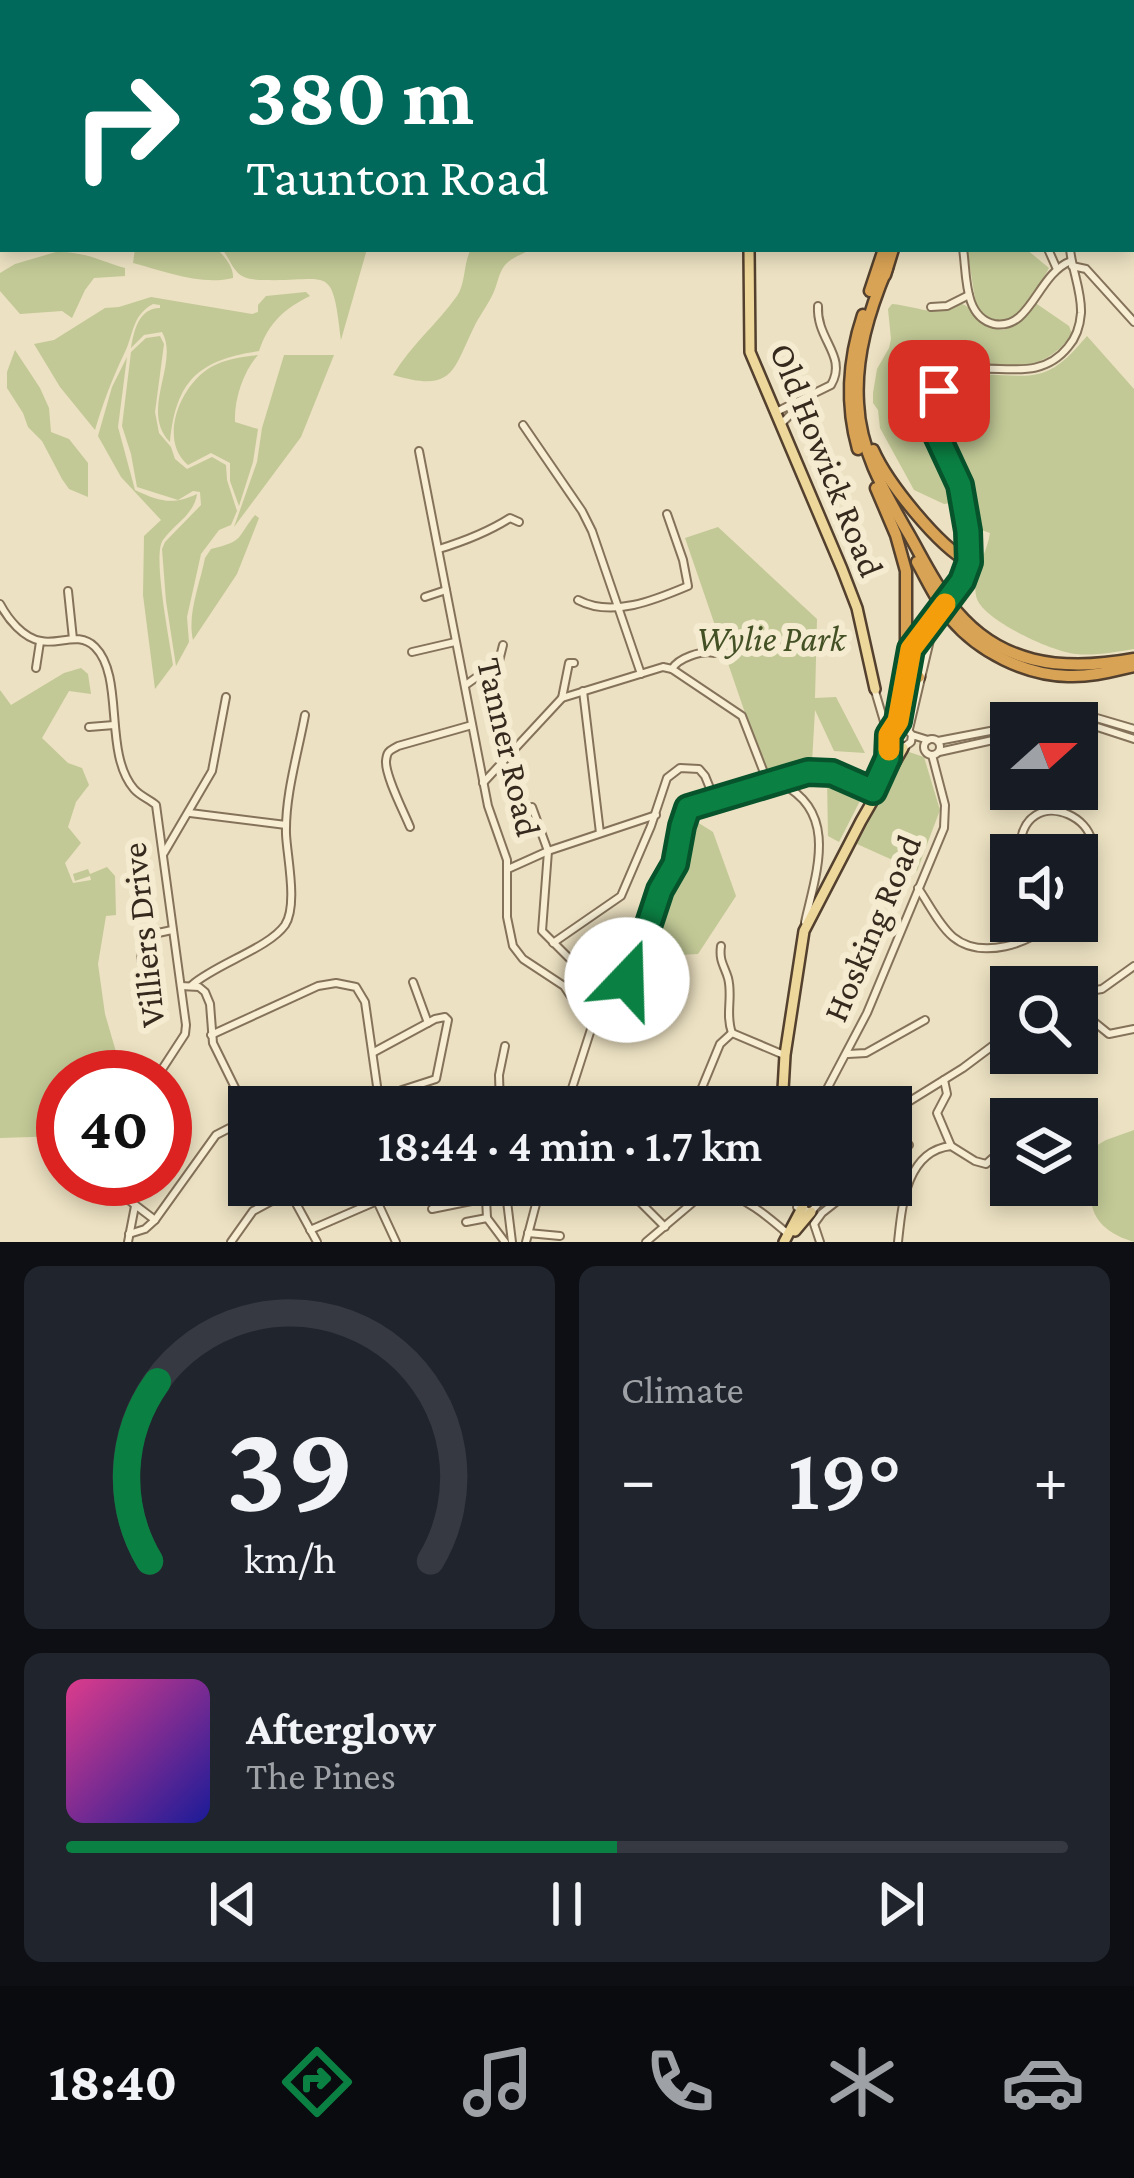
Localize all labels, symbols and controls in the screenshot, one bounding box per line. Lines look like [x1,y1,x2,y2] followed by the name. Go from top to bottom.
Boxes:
[48,48,204,204] icon: right
[246,49,474,142] text: 380 m
[246,147,549,207] text: Taunton Road
[762,337,892,583] street label: Old Howick Road
[888,340,990,442] pin
[906,358,972,424] icon: arrive
[697,619,847,659] park label: Wylie Park
[469,654,549,840] street label: Tanner Road
[990,702,1098,810] north arrow
[990,702,1098,1206] map controls
[815,829,929,1027] street label: Hosking Road
[990,834,1098,942] button: sound
[113,841,173,1029] street label: Villiers Drive
[564,917,690,1043] position arrow
[990,966,1098,1074] button: search
[36,1050,192,1206] speed limit sign: 40
[990,1098,1098,1206] button: layers
[378,1121,762,1171] text: 18:44 · 4 min · 1.7 km
[621,1368,744,1411] text: Climate
[225,1398,354,1537] text: 39
[788,1428,901,1528] text: 19°
[621,1442,656,1515] text: −
[1033,1442,1068,1515] text: +
[243,1534,336,1581] text: km/h
[246,1704,436,1754] text: Afterglow
[246,1754,396,1797] text: The Pines
[200,1871,266,1937] icon: previous
[534,1871,600,1937] icon: pause
[868,1871,934,1937] icon: next
[275,2040,359,2124] icon: directions
[456,2040,540,2124] icon: music
[638,2040,722,2124] icon: phone
[820,2040,904,2124] icon: climate
[1001,2040,1085,2124] icon: car
[49,2052,177,2112] text: 18:40

